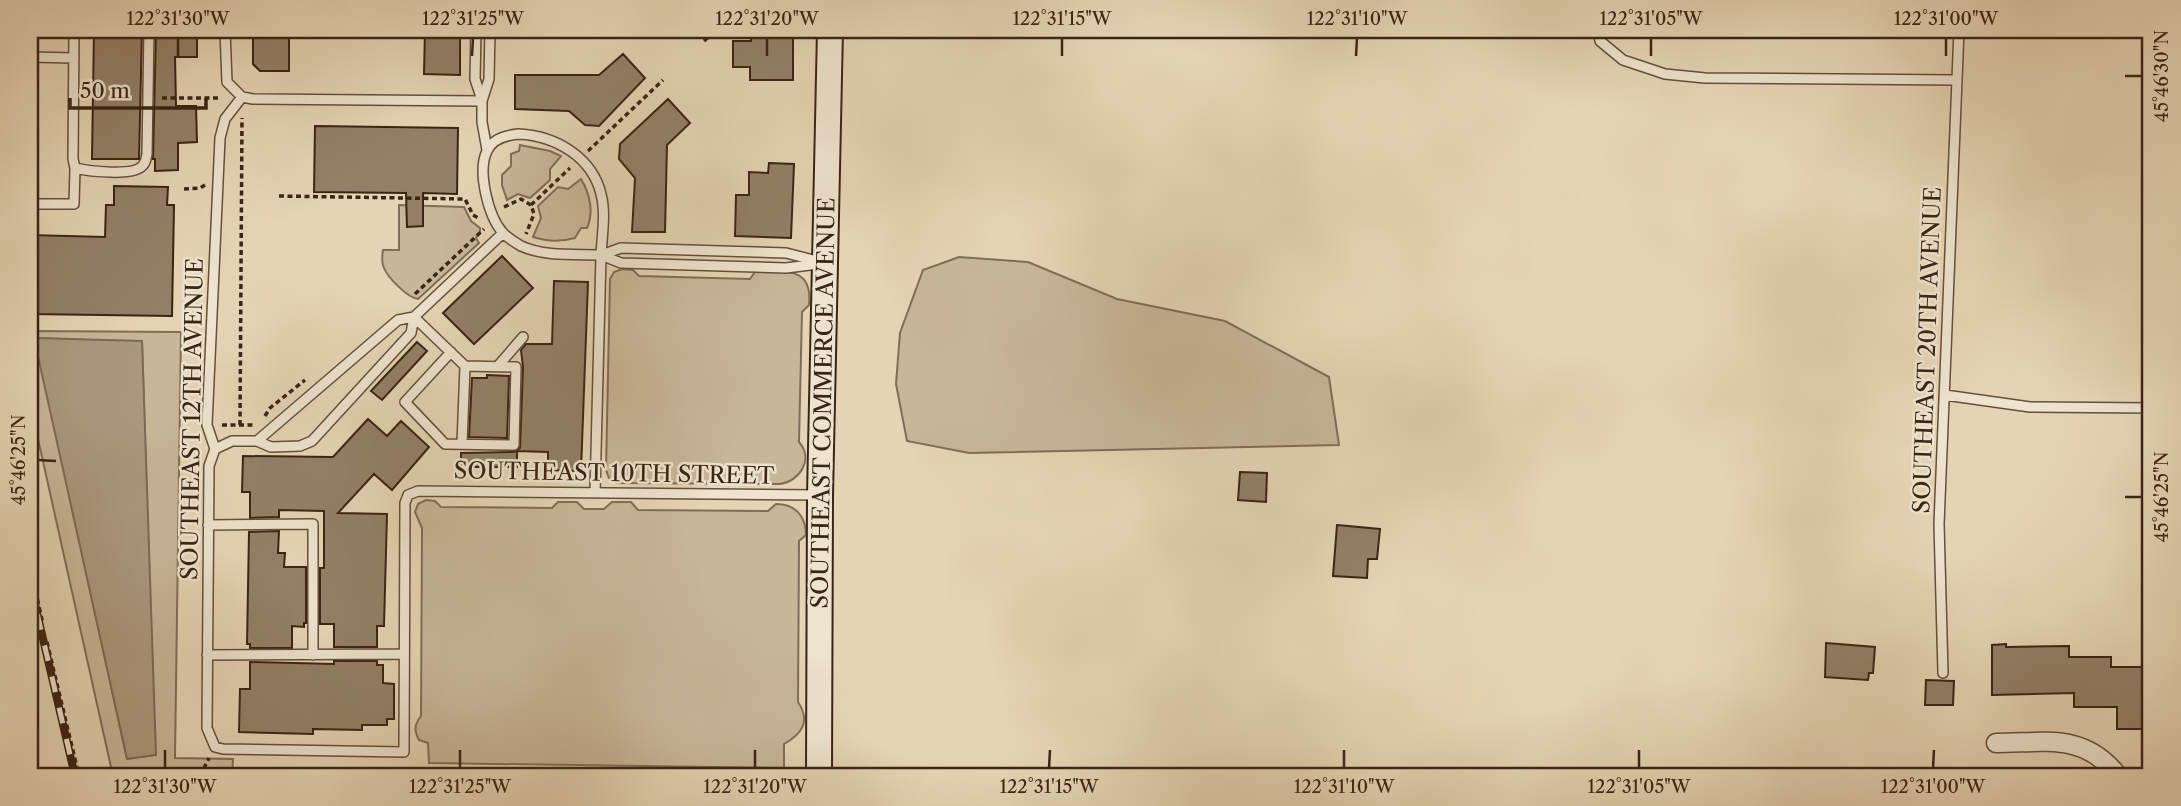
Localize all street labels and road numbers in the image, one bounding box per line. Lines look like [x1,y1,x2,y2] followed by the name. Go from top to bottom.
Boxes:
[1907,186,1947,514] street label: SOUTHEAST 20TH AVENUE
[805,197,841,609] street label: SOUTHEAST COMMERCE AVENUE
[175,258,209,580] street label: SOUTHEAST 12TH AVENUE
[453,456,775,490] street label: SOUTHEAST 10TH STREET

